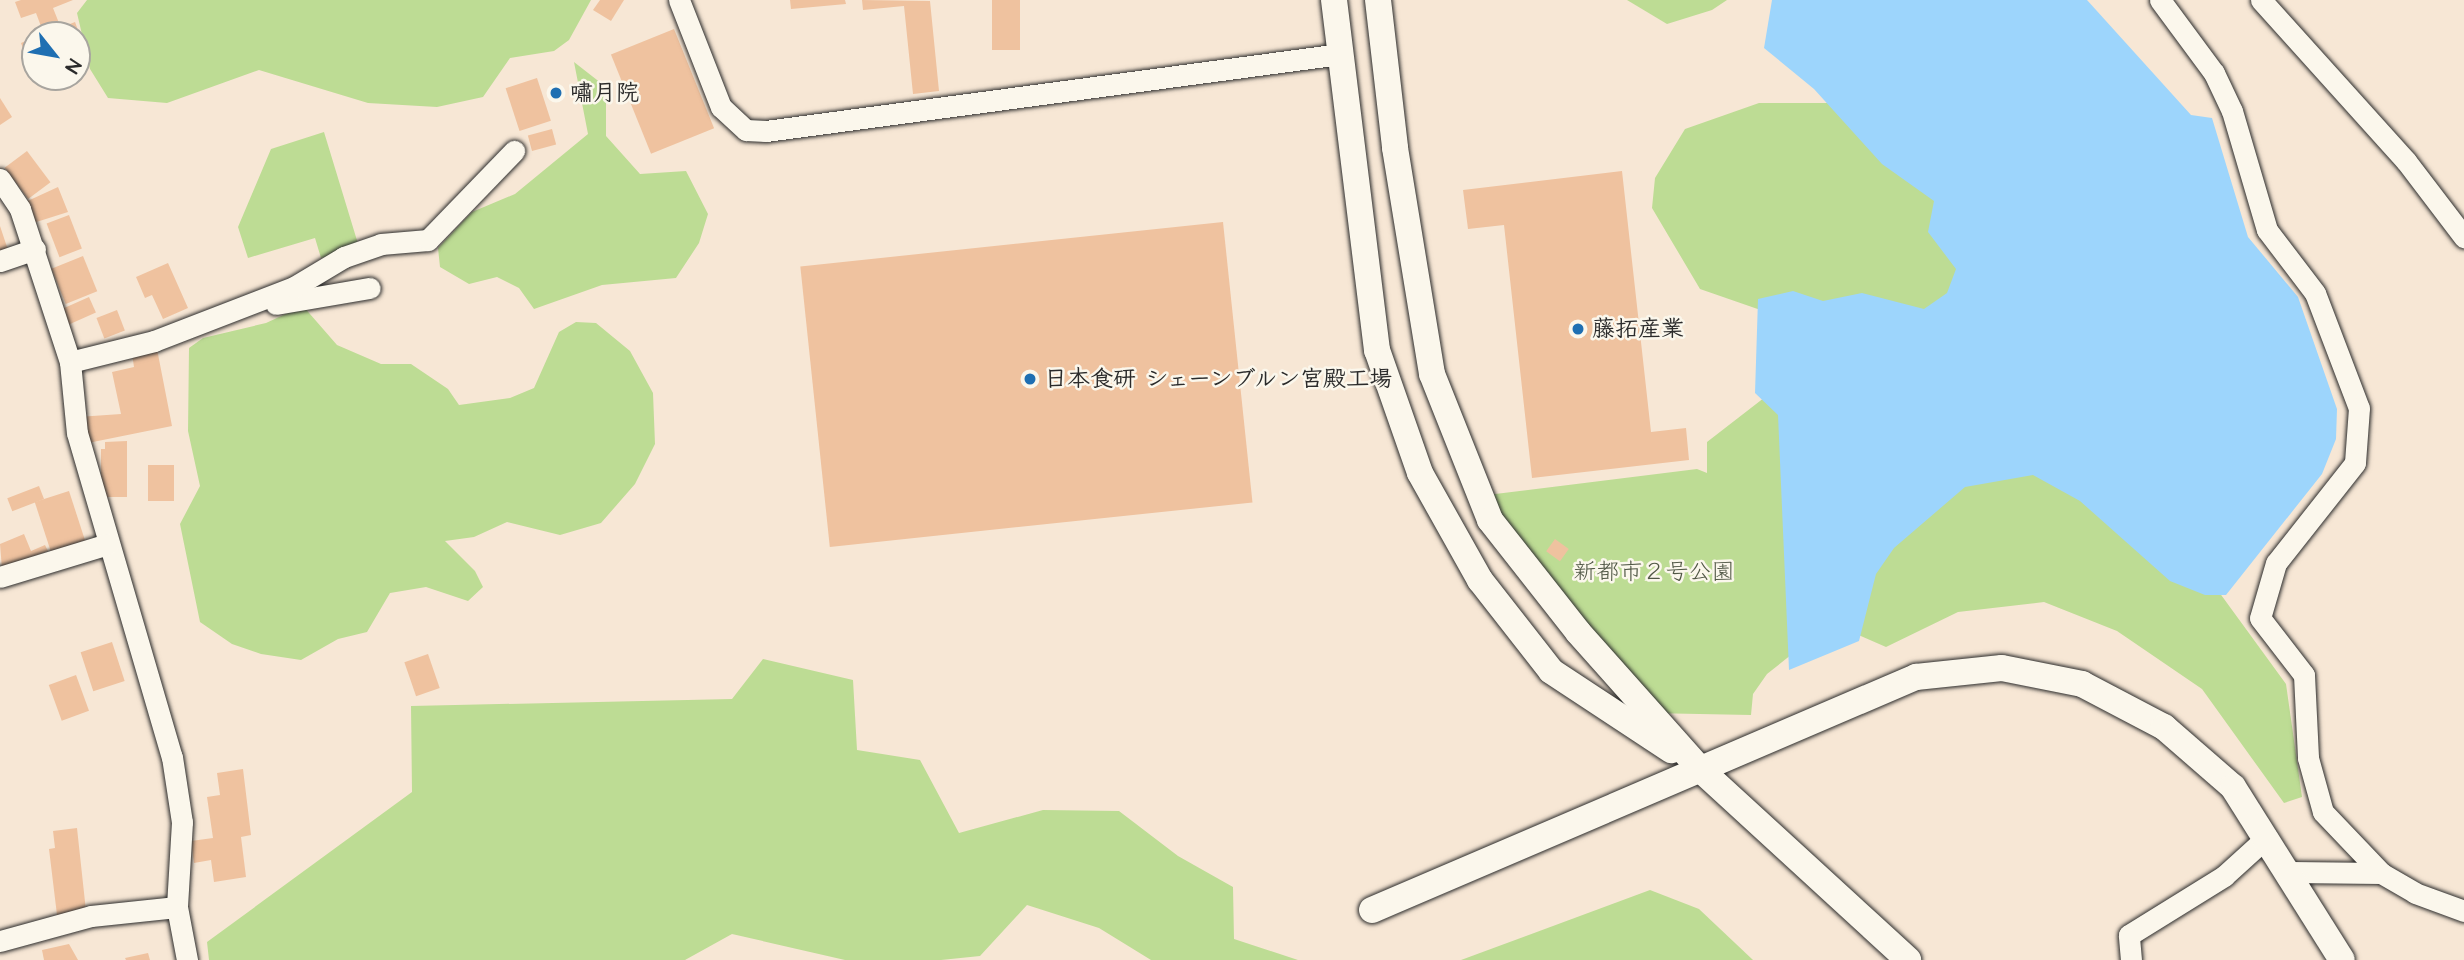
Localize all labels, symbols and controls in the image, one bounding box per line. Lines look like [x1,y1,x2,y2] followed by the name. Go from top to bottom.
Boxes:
[21,21,91,91] north arrow
[58,54,87,78] text: N
[570,79,639,107] place label: 嘯月院
[548,85,564,101] marker: 嘯月院
[1592,315,1684,343] place label: 藤拓産業
[1570,321,1586,337] marker: 藤拓産業
[1044,365,1397,393] place label: 日本食研 シェーンブルン宮殿工場
[1022,371,1038,387] marker: 日本食研 シェーンブルン宮殿工場
[1574,558,1734,586] park label: 新都市２号公園

